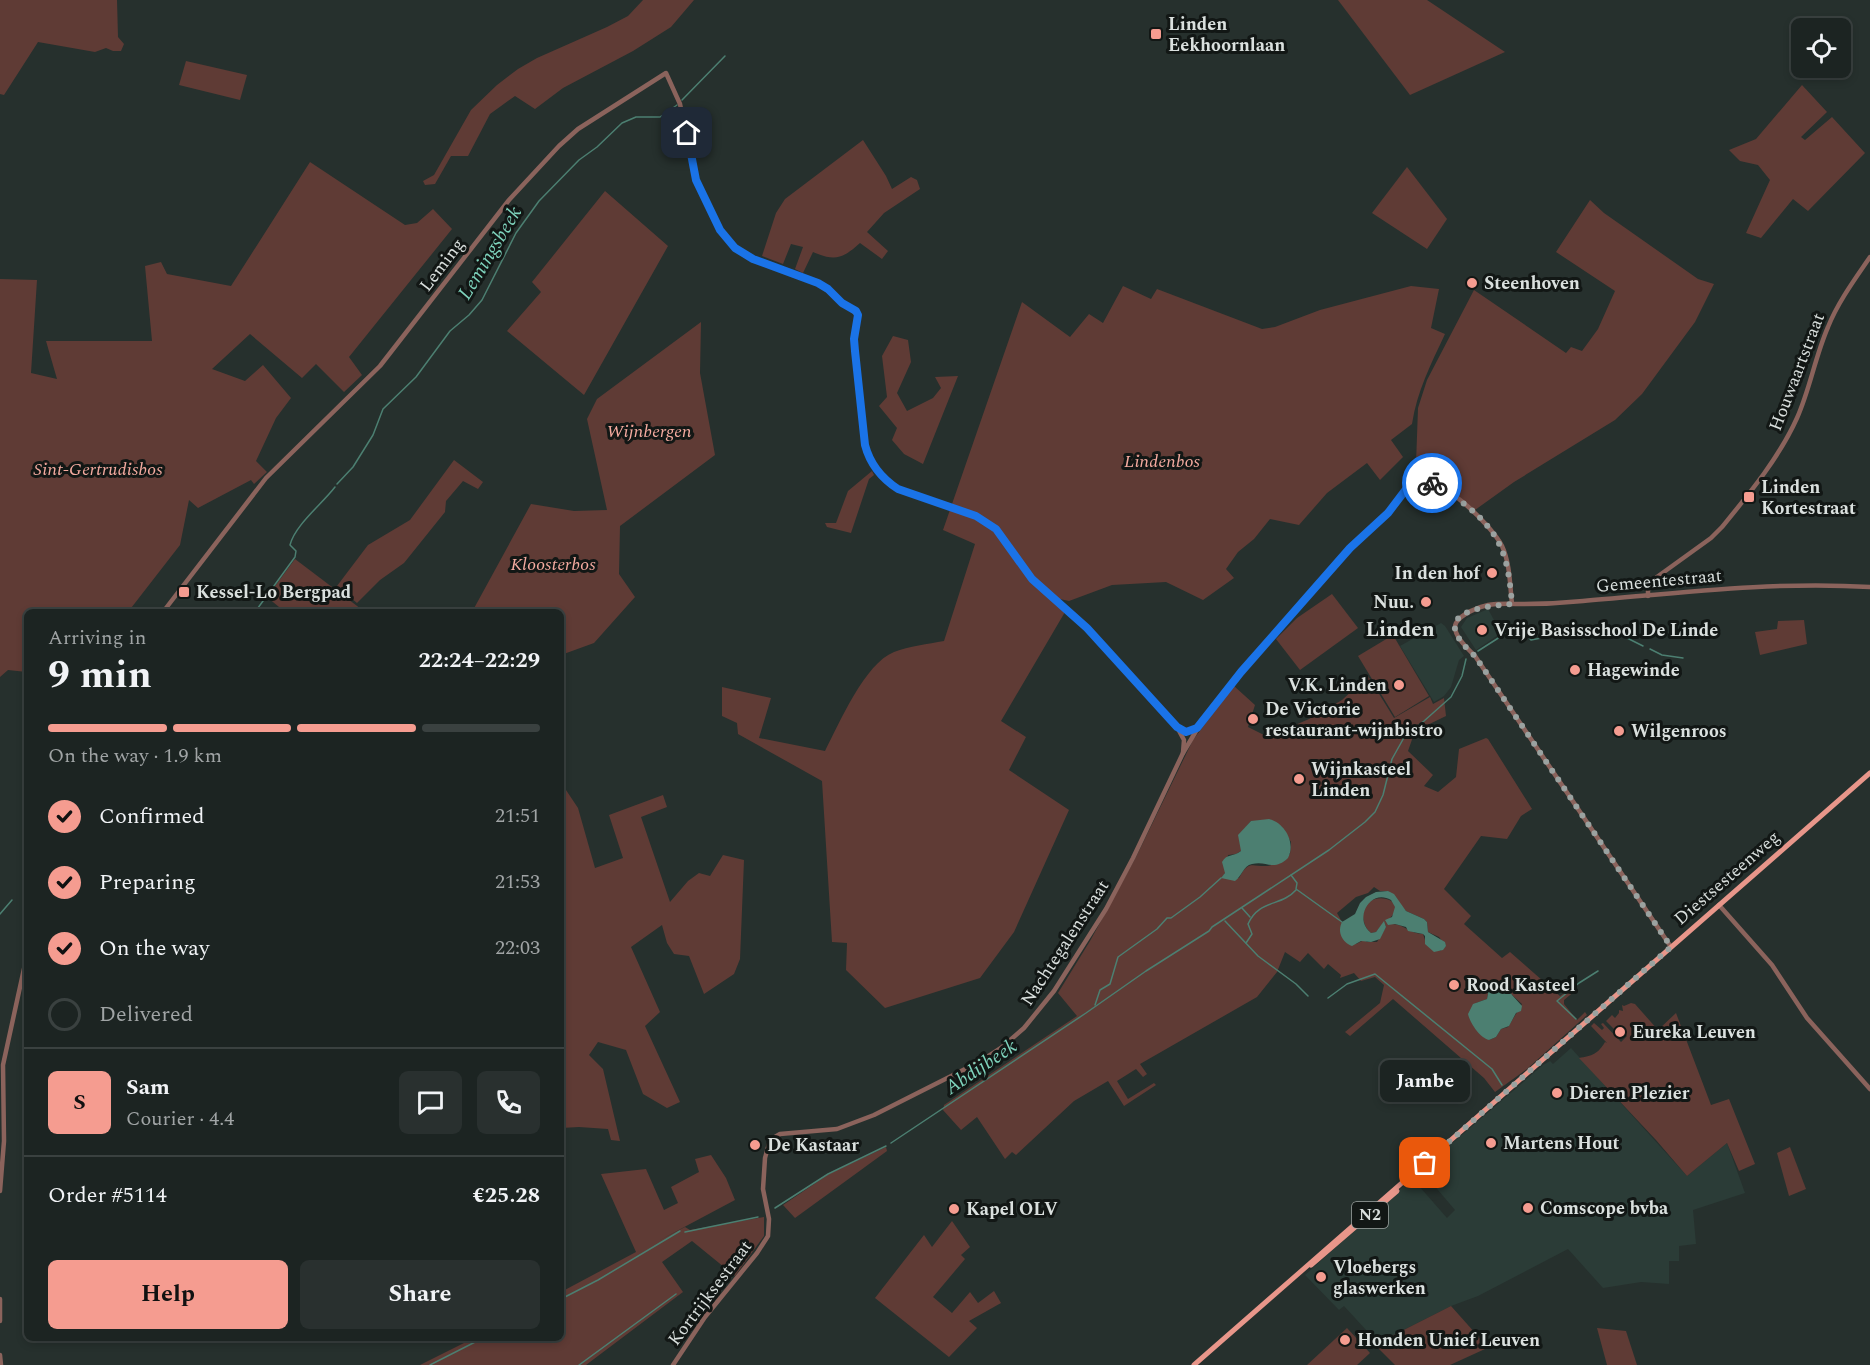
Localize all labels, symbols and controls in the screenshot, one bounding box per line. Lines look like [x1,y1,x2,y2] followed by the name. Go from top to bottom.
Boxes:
[1168,11,1285,59] place label: Linden Eekhoornlaan
[1791,18,1851,78] map controls
[1791,18,1851,78] button: locate
[1149,27,1163,41] marker: Linden Eekhoornlaan
[661,107,712,158] pin
[670,116,703,149] icon: home
[450,200,530,306] water label: Lemingsbeek
[413,232,471,298] street label: Leming
[1484,270,1580,297] place label: Steenhoven
[1465,276,1479,290] marker: Steenhoven
[1762,309,1832,435] street label: Houwaartstraat
[607,418,692,445] park label: Wijnbergen
[1124,448,1201,475] park label: Lindenbos
[1402,453,1462,513] courier
[33,456,163,483] park label: Sint-Gertrudisbos
[1416,467,1449,500] icon: bike
[1761,474,1856,522] place label: Linden Kortestraat
[1742,490,1756,504] marker: Linden Kortestraat
[510,551,596,578] park label: Kloosterbos
[1394,560,1481,587] place label: In den hof
[1595,562,1723,600] street label: Gemeentestraat
[1485,566,1499,580] marker: In den hof
[196,579,352,606] place label: Kessel-Lo Bergpad
[177,585,191,599] marker: Kessel-Lo Bergpad
[1373,589,1414,616] place label: Nuu.
[1419,595,1433,609] marker: Nuu.
[1365,614,1435,646] district label: Linden
[1494,617,1718,644] place label: Vrije Basisschool De Linde
[48,623,146,653] text: Arriving in
[1475,623,1489,637] marker: Vrije Basisschool De Linde
[418,644,540,677] text: 22:24–22:29
[48,646,152,705] text: 9 min
[1587,657,1680,684] place label: Hagewinde
[1568,663,1582,677] marker: Hagewinde
[1288,672,1387,699] place label: V.K. Linden
[1392,678,1406,692] marker: V.K. Linden
[1265,696,1443,744] place label: De Victorie restaurant-wijnbistro
[1246,712,1260,726] marker: De Victorie restaurant-wijnbistro
[1631,718,1727,745] place label: Wilgenroos
[1612,724,1626,738] marker: Wilgenroos
[48,741,222,771] text: On the way · 1.9 km
[1311,756,1411,804] place label: Wijnkasteel Linden
[1292,772,1306,786] marker: Wijnkasteel Linden
[48,800,81,833] icon: check
[99,800,205,833] text: Confirmed
[495,801,540,831] text: 21:51
[1668,824,1786,932] street label: Diestsesteenweg
[48,866,81,899] icon: check
[99,866,196,899] text: Preparing
[495,867,540,897] text: 21:53
[1014,875,1116,1011] street label: Nachtegalenstraat
[48,932,81,965] icon: check
[99,932,210,965] text: On the way
[495,933,540,963] text: 22:03
[1466,972,1576,999] place label: Rood Kasteel
[1447,978,1461,992] marker: Rood Kasteel
[99,998,193,1031] text: Delivered
[1632,1019,1756,1046] place label: Eureka Leuven
[1613,1025,1627,1039] marker: Eureka Leuven
[938,1031,1024,1103] water label: Abdijbeek
[1380,1061,1470,1103] callout: Jambe
[1396,1066,1454,1096] text: Jambe
[126,1071,170,1104] text: Sam
[399,1071,462,1134] button: chat
[477,1071,540,1134] button: phone
[1569,1080,1690,1107] place label: Dieren Plezier
[73,1086,86,1119] text: S
[1550,1086,1564,1100] marker: Dieren Plezier
[126,1104,234,1134] text: Courier · 4.4
[1503,1130,1620,1157] place label: Martens Hout
[767,1132,859,1159] place label: De Kastaar
[1484,1136,1498,1150] marker: Martens Hout
[1399,1137,1450,1188] pin
[748,1138,762,1152] marker: De Kastaar
[1408,1146,1441,1179] icon: bag
[48,1179,167,1212] text: Order #5114
[472,1179,540,1212] text: €25.28
[1540,1195,1669,1222] place label: Comscope bvba
[966,1196,1058,1223] place label: Kapel OLV
[1521,1201,1535,1215] marker: Comscope bvba
[947,1202,961,1216] marker: Kapel OLV
[1352,1202,1388,1228] road number: N2
[661,1235,759,1351] street label: Kortrijksestraat
[1333,1254,1426,1302] place label: Vloebergs glaswerken
[48,1260,288,1329] button: Help
[300,1260,540,1329] button: Share
[1314,1270,1328,1284] marker: Vloebergs glaswerken
[1357,1327,1540,1354] place label: Honden Unief Leuven
[1338,1333,1352,1347] marker: Honden Unief Leuven

